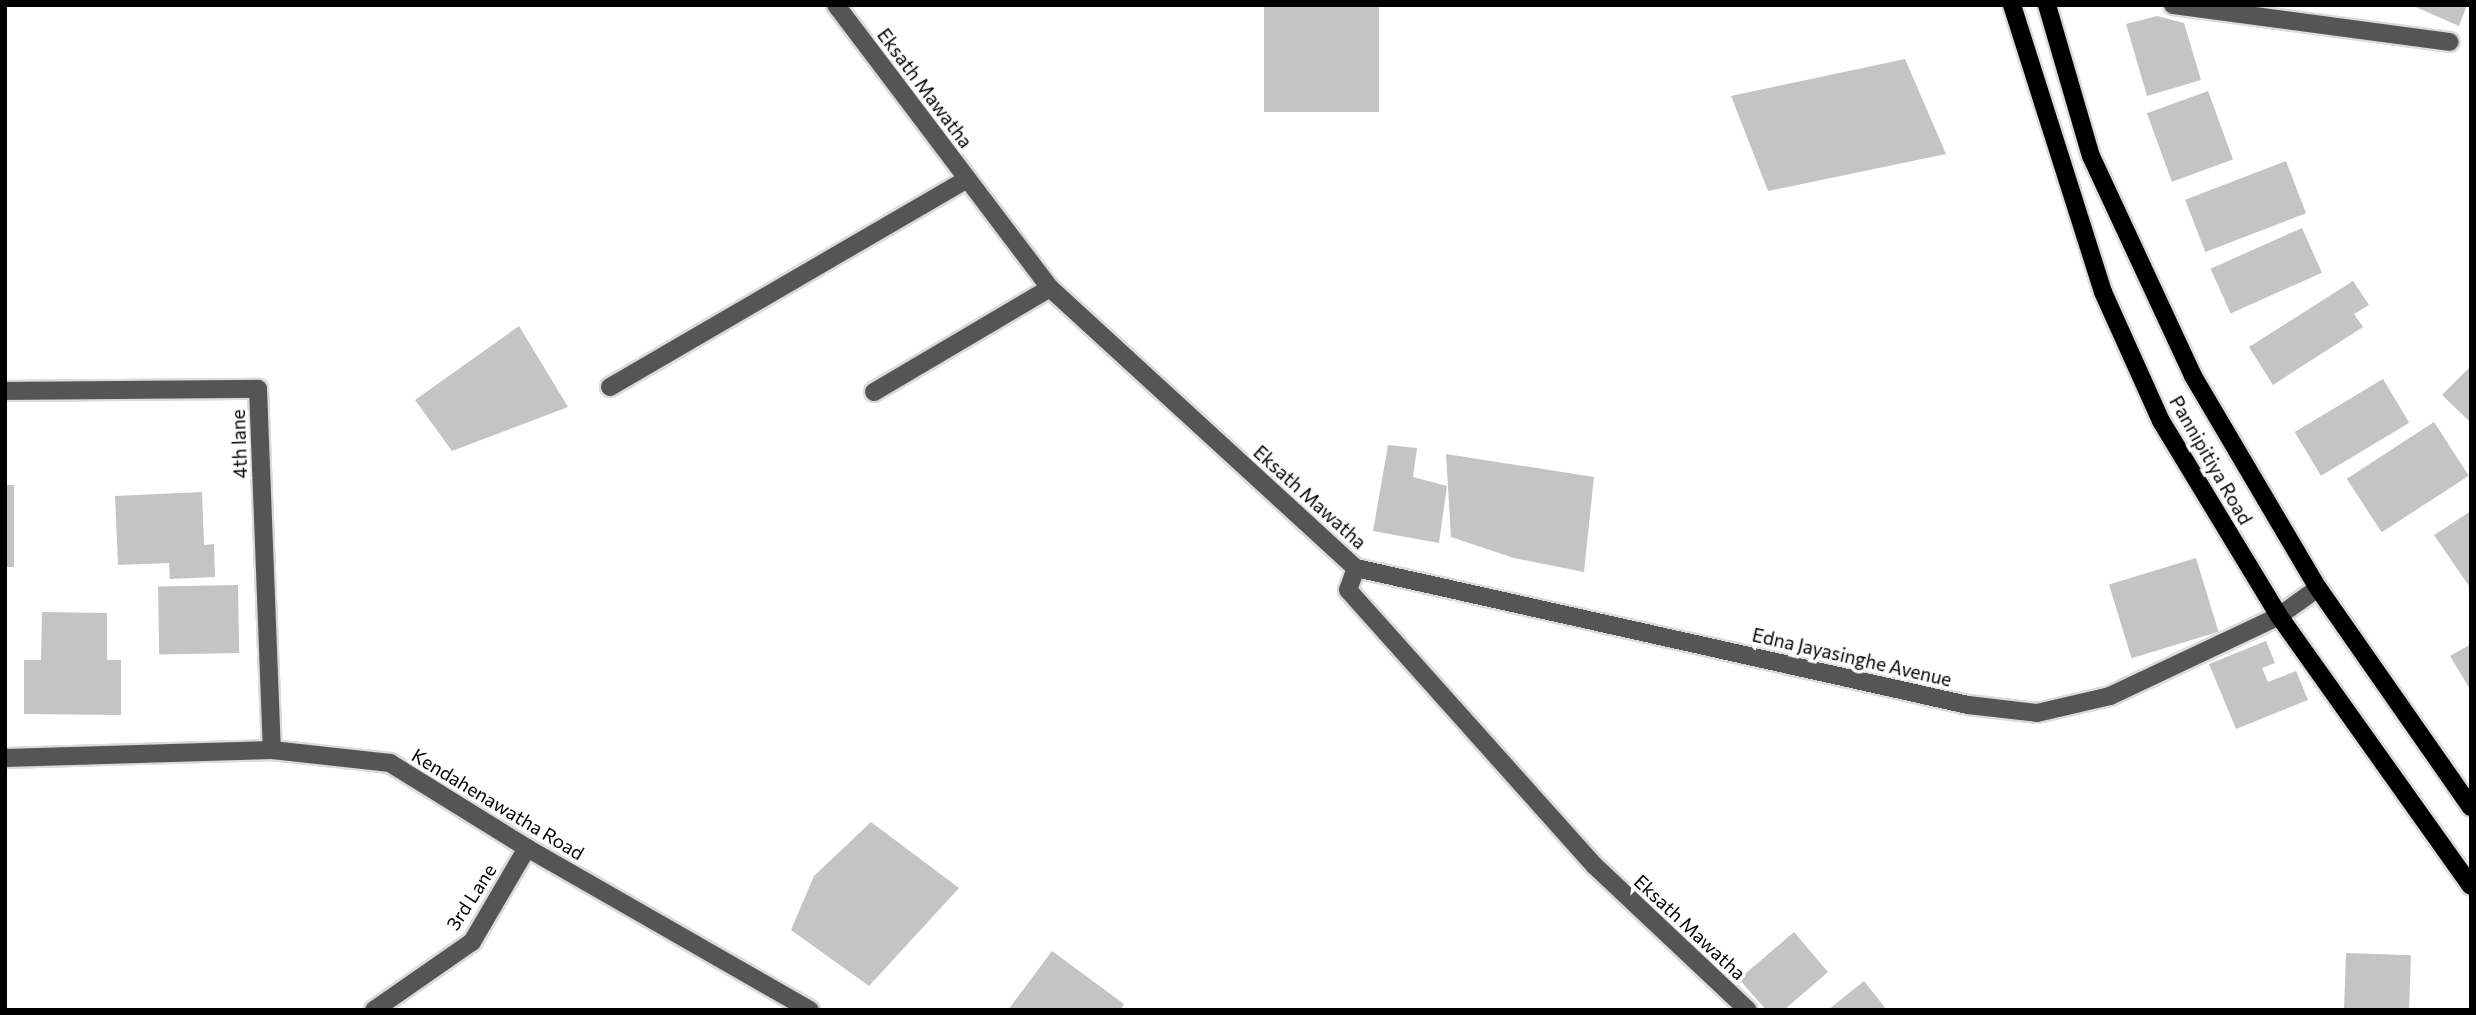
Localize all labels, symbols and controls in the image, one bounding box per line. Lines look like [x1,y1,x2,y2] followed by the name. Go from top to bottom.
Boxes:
[873,24,977,152] street label: Eksath Mawatha
[2165,392,2257,528] street label: Pannipitiya Road
[226,409,252,479] street label: 4th lane
[1249,440,1371,554] street label: Eksath Mawatha
[1750,623,1954,691] street label: Edna Jayasinghe Avenue
[408,743,588,865] street label: Kendahenawatha Road
[441,860,501,934] street label: 3rd Lane
[1630,870,1750,984] street label: Eksath Mawatha

